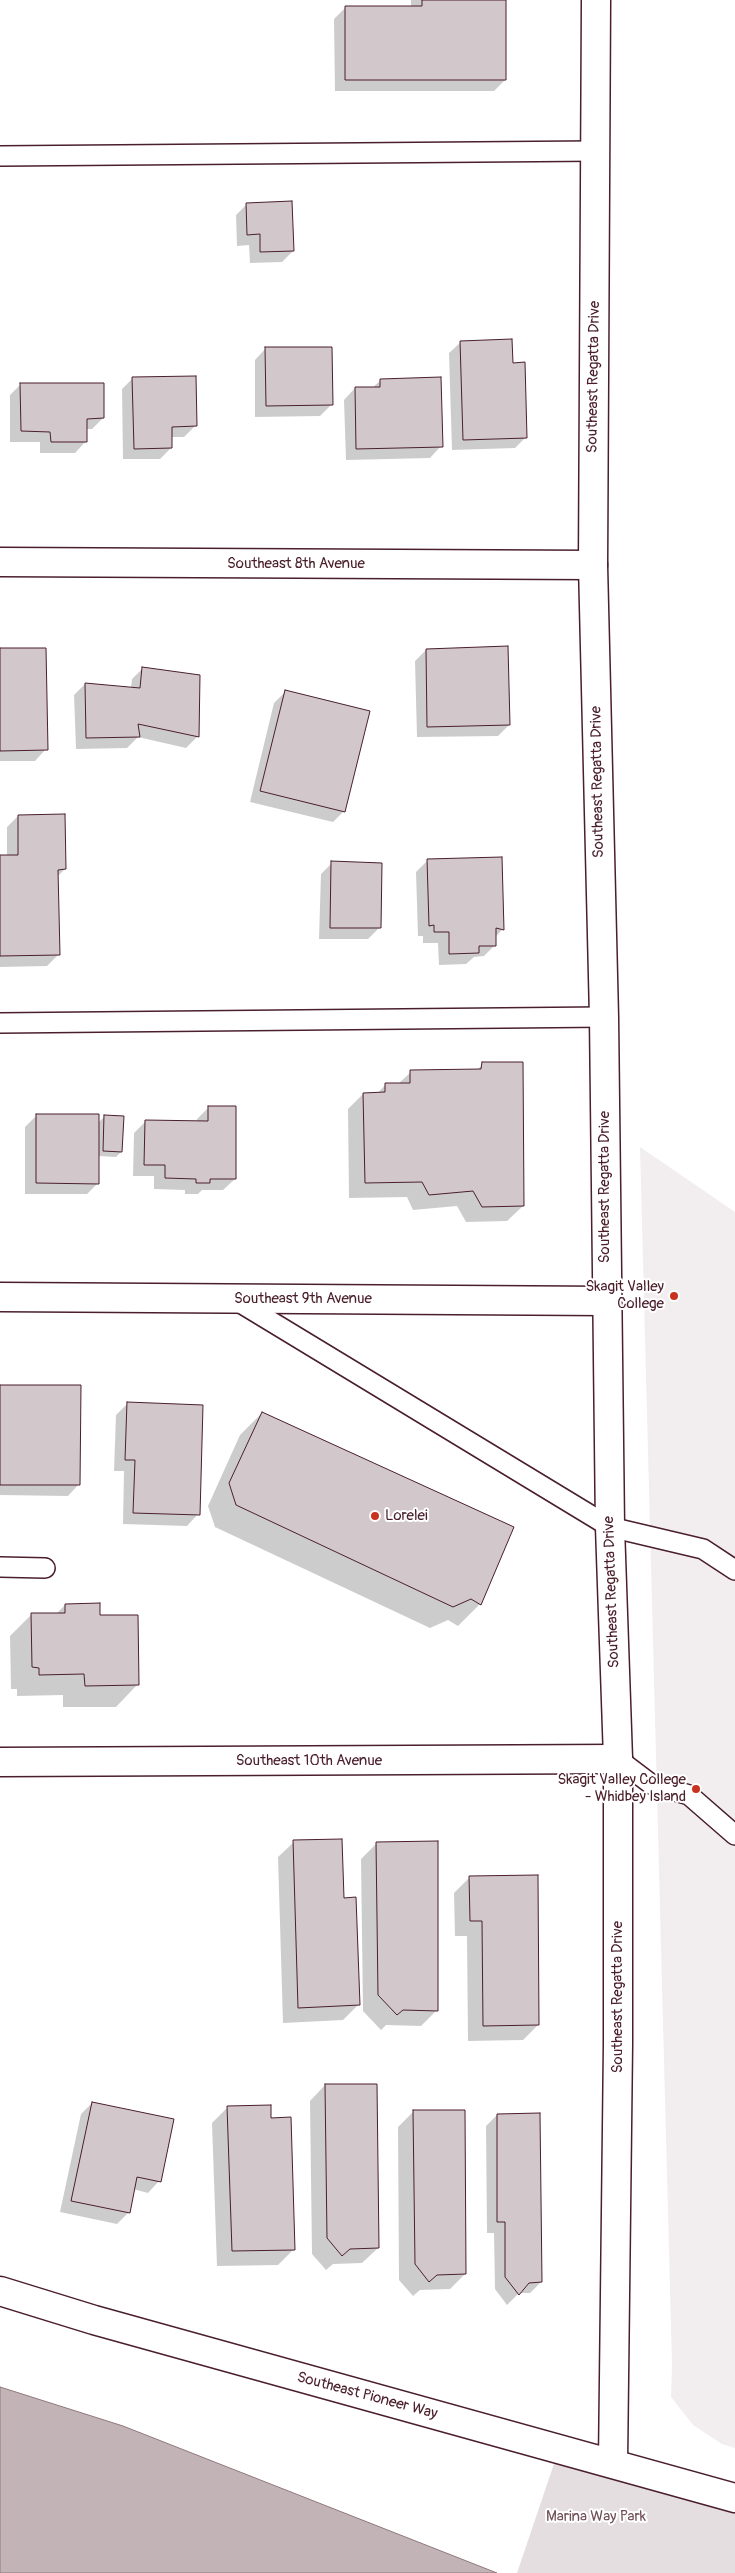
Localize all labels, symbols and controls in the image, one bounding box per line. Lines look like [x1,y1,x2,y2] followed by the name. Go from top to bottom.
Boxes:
[584,301,604,453] street label: Southeast Regatta Drive
[227,555,365,573] street label: Southeast 8th Avenue
[588,706,608,858] street label: Southeast Regatta Drive
[596,1111,614,1263] street label: Southeast Regatta Drive
[586,1278,664,1313] place label: Skagit Valley College
[234,1290,372,1308] street label: Southeast 9th Avenue
[668,1290,680,1302] marker: Skagit Valley College
[385,1507,428,1525] place label: Lorelei
[369,1510,381,1522] marker: Lorelei
[600,1516,624,1668] street label: Southeast Regatta Drive
[236,1752,382,1770] street label: Southeast 10th Avenue
[558,1771,686,1806] place label: Skagit Valley College - Whidbey Island
[690,1783,702,1795] marker: Skagit Valley College - Whidbey Island
[609,1921,627,2073] street label: Southeast Regatta Drive
[295,2369,439,2423] street label: Southeast Pioneer Way
[546,2508,646,2526] park label: Marina Way Park

